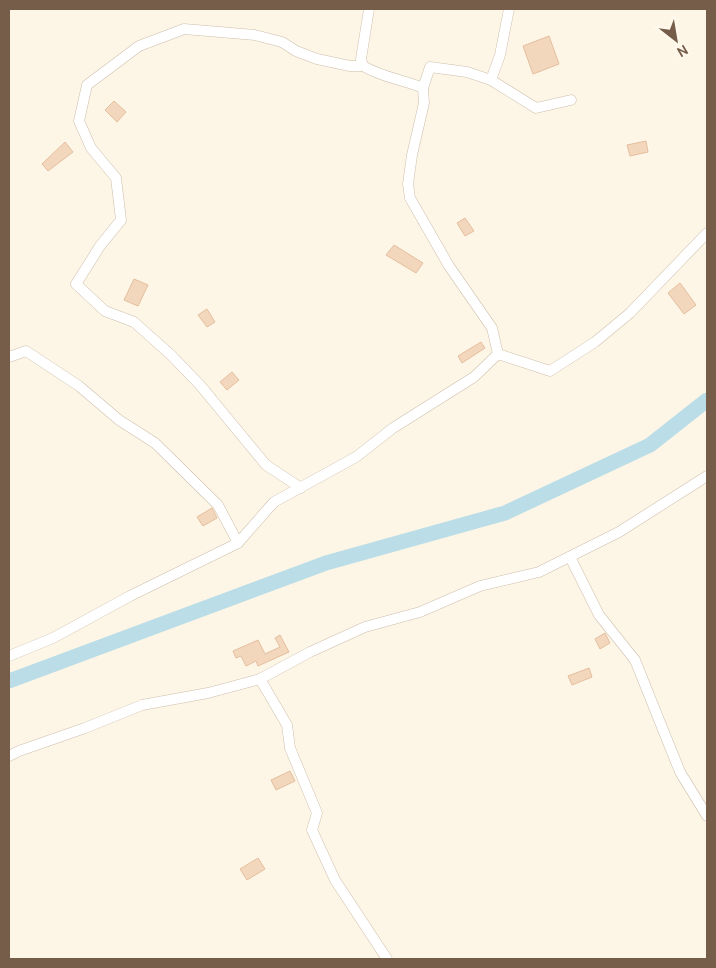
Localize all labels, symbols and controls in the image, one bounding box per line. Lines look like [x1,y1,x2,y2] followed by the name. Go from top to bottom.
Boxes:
[651,15,701,65] north arrow
[674,41,692,61] text: N

